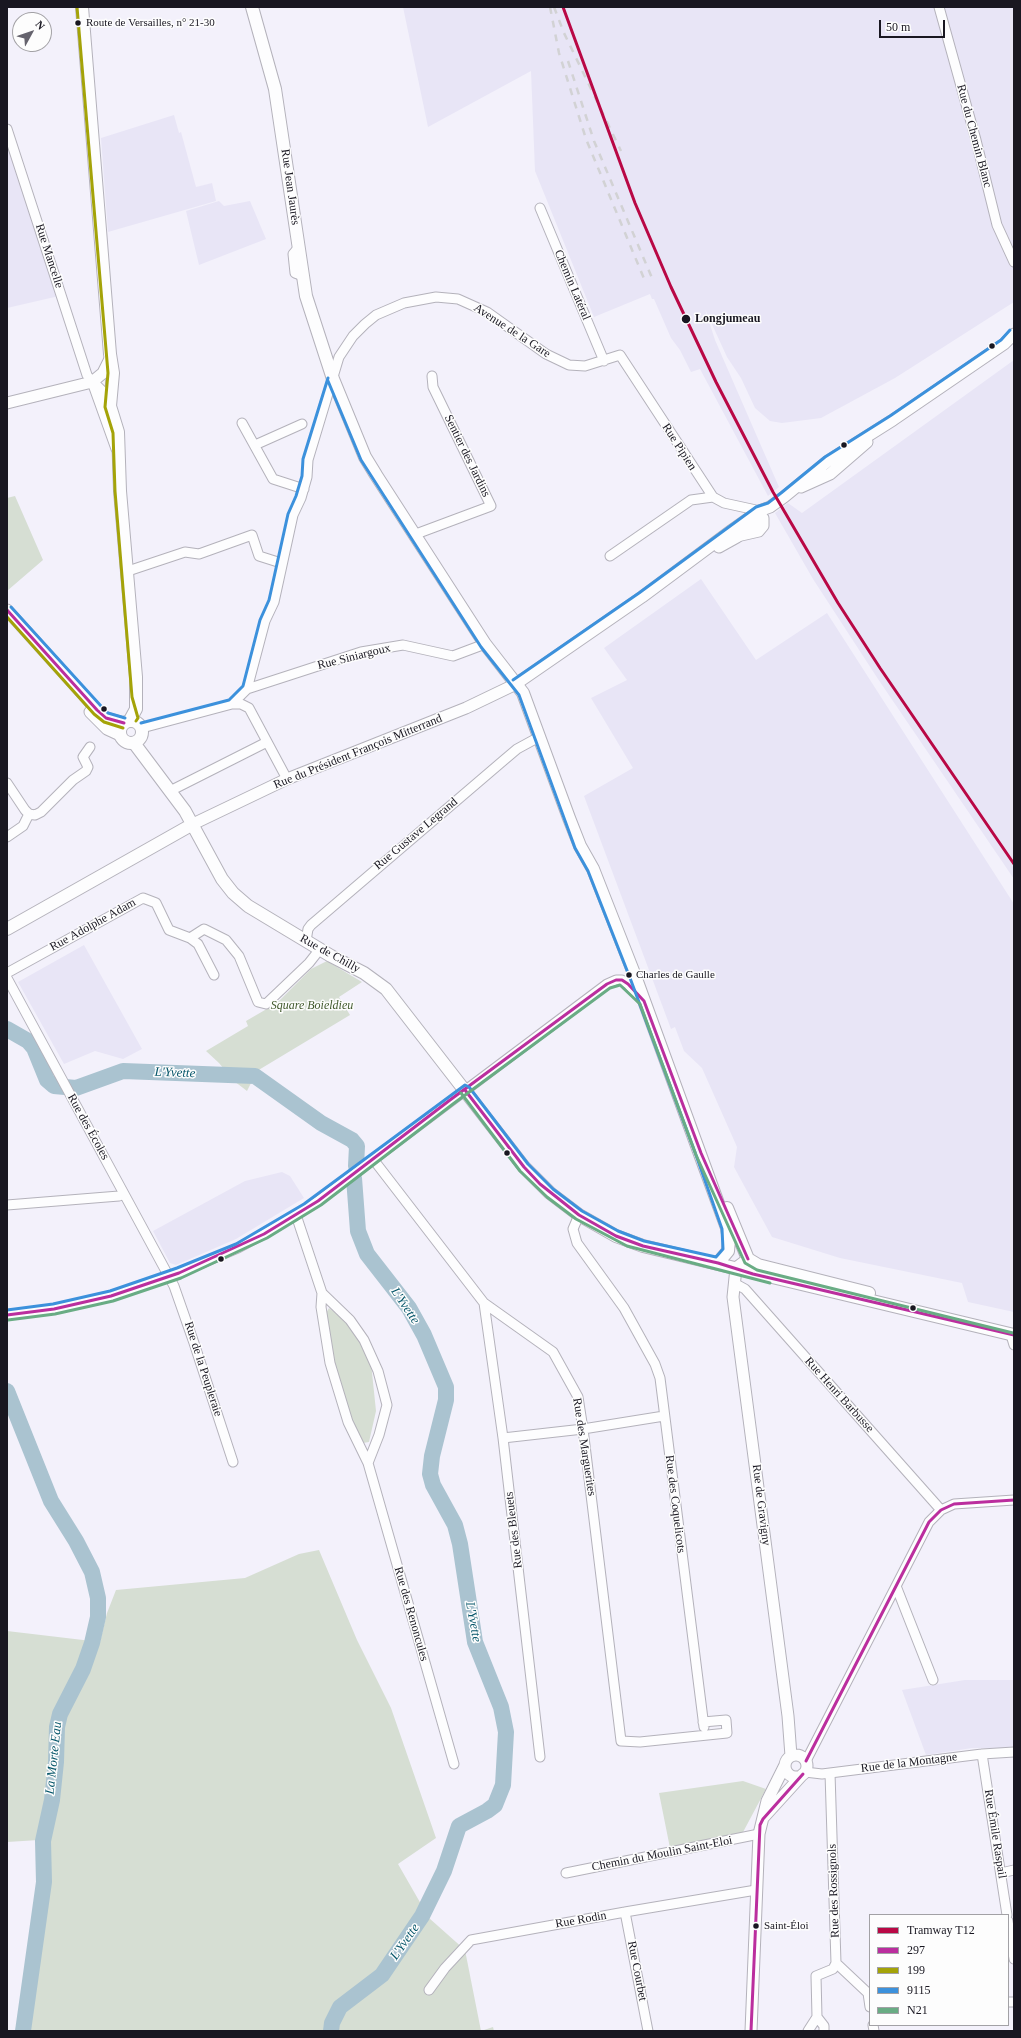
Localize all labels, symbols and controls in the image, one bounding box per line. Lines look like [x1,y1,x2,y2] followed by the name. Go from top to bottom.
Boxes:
[12,12,52,52] north arrow
[881,12,947,38] scale bar
[86,16,215,30] place label: Route de Versailles, n° 21-30
[33,18,48,32] text: N
[73,18,83,28] marker: Route de Versailles, n° 21-30
[886,20,910,34] text: 50 m
[953,83,995,189] street label: Rue du Chemin Blanc
[278,148,302,226] street label: Rue Jean Jaurès
[32,222,66,290] street label: Rue Mancelle
[551,248,593,322] street label: Chemin Latéral
[471,301,553,361] street label: Avenue de la Gare
[695,312,760,326] place label: Longjumeau
[680,313,692,325] marker: Longjumeau
[987,341,997,351] unlabelled marker
[441,412,493,500] street label: Sentier des Jardins
[659,421,699,473] street label: Rue Pipien
[839,440,849,450] unlabelled marker
[316,641,392,673] street label: Rue Siniargoux
[99,704,109,714] unlabelled marker
[272,711,444,793] street label: Rue du Président François Mitterrand
[371,795,461,873] street label: Rue Gustave Legrand
[48,895,138,955] street label: Rue Adolphe Adam
[297,932,363,976] street label: Rue de Chilly
[636,968,715,982] place label: Charles de Gaulle
[624,970,634,980] marker: Charles de Gaulle
[271,999,353,1013] park label: Square Boieldieu
[154,1064,196,1082] water label: L'Yvette
[64,1091,112,1163] street label: Rue des Écoles
[502,1148,512,1158] unlabelled marker
[216,1254,226,1264] unlabelled marker
[387,1285,423,1327] water label: L'Yvette
[908,1303,918,1313] unlabelled marker
[181,1320,225,1418] street label: Rue de la Peupleraie
[801,1354,877,1436] street label: Rue Henri Barbusse
[569,1397,599,1497] street label: Rue des Marguerites
[662,1454,688,1554] street label: Rue des Coquelicots
[749,1463,773,1547] street label: Rue de Gravigny
[502,1491,526,1569] street label: Rue des Bleuets
[391,1565,431,1663] street label: Rue des Renoncules
[462,1601,484,1643] water label: L'Yvette
[42,1721,66,1795] water label: La Morte Eau
[860,1750,958,1776] street label: Rue de la Montagne
[981,1788,1009,1880] street label: Rue Émile Raspail
[590,1833,734,1875] street label: Chemin du Moulin Saint-Eloi
[825,1844,843,1938] street label: Rue des Rossignols
[554,1908,608,1932] street label: Rue Rodin
[869,1914,1009,2026] legend
[764,1919,809,1933] place label: Saint-Éloi
[387,1921,423,1963] water label: L'Yvette
[751,1921,761,1931] marker: Saint-Éloi
[907,1923,975,1937] text: Tramway T12
[624,1940,650,2002] street label: Rue Courbet
[907,1943,925,1957] text: 297
[907,1963,925,1977] text: 199
[907,1983,931,1997] text: 9115
[907,2003,928,2017] text: N21

